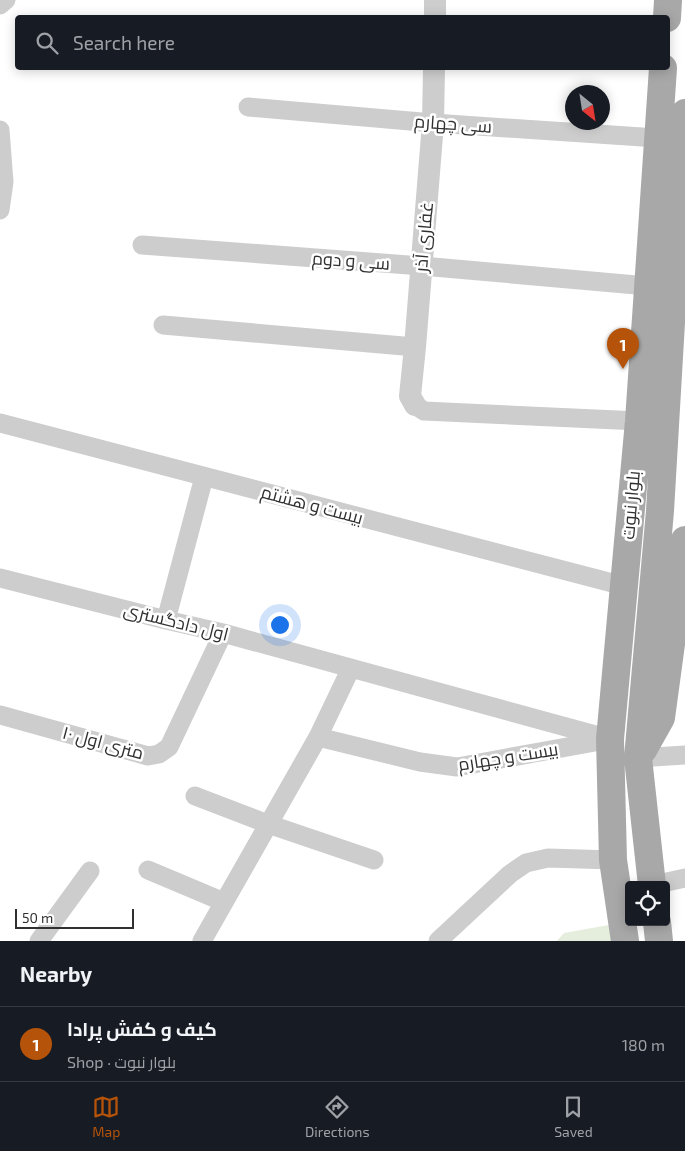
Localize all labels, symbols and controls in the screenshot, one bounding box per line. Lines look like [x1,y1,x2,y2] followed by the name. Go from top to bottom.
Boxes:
[15,15,670,70] search box
[33,29,61,57] icon: search
[73,31,175,54] text: Search here
[565,85,610,130] north arrow
[413,109,493,139] street label: سی چهارم
[409,201,438,274] street label: غفاری آذر
[311,246,391,276] street label: سی و دوم
[607,328,639,369] pin: 1
[616,470,645,540] street label: بلوار نبوت
[258,480,366,530] street label: بیست و هشتم
[121,597,231,646] street label: اول دادگستری
[267,612,293,638] your location
[60,721,146,764] street label: ۱۰ متری اول
[456,737,560,777] street label: بیست و چهارم
[625,881,670,926] map controls
[625,881,670,926] button: locate
[15,906,134,929] scale bar
[22,909,53,926] text: 50 m
[20,961,92,986] text: Nearby
[67,1017,217,1040] text: کیف و کفش پرادا
[33,1035,39,1054] text: 1
[622,1035,665,1054] text: 180 m
[67,1052,176,1071] text: Shop · بلوار نبوت
[92,1093,120,1140] tab: Map
[305,1093,370,1140] tab: Directions
[554,1093,593,1140] tab: Saved

